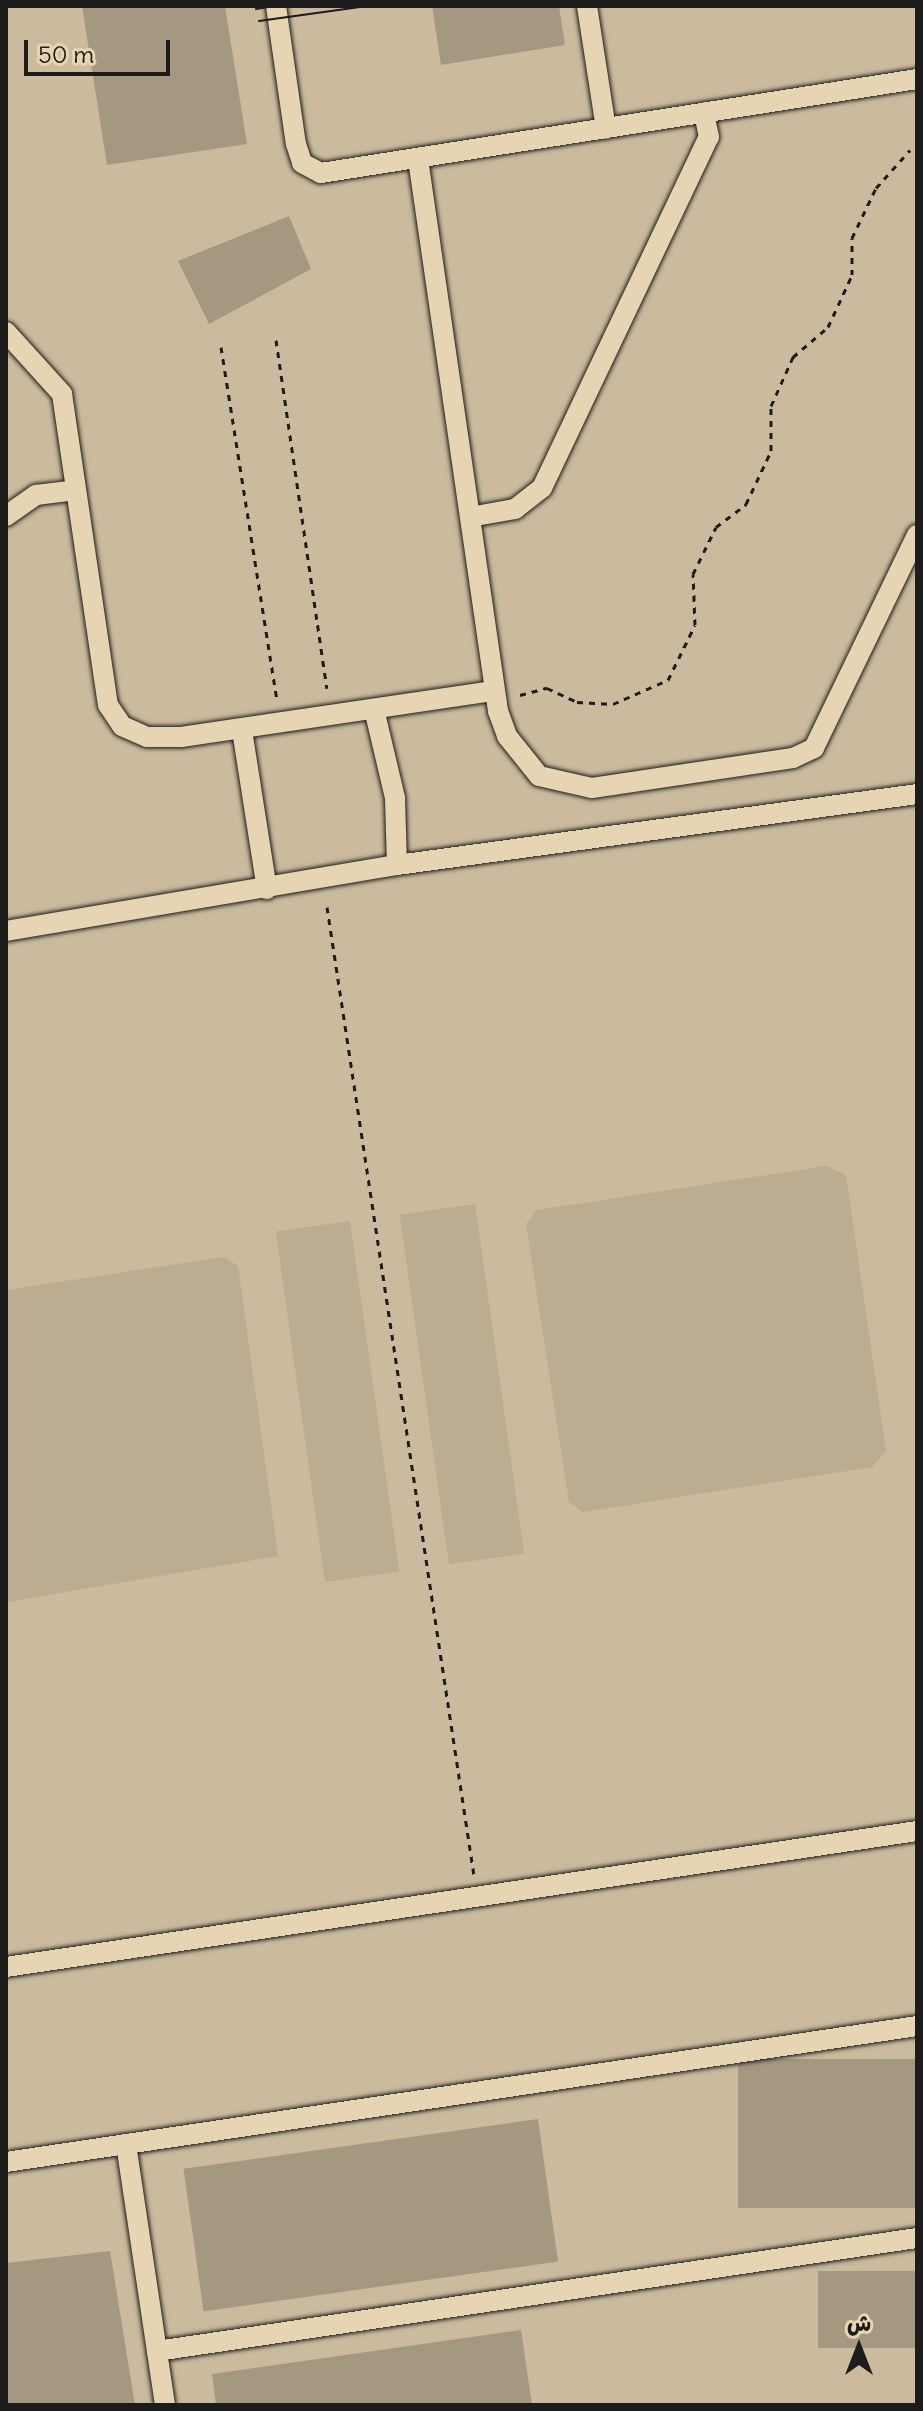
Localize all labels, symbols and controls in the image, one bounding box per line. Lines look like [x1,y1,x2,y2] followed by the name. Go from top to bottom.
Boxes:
[28,24,174,74] scale bar
[38,39,94,69] text: 50 m
[819,2307,899,2387] north arrow
[847,2309,871,2337] text: ش

